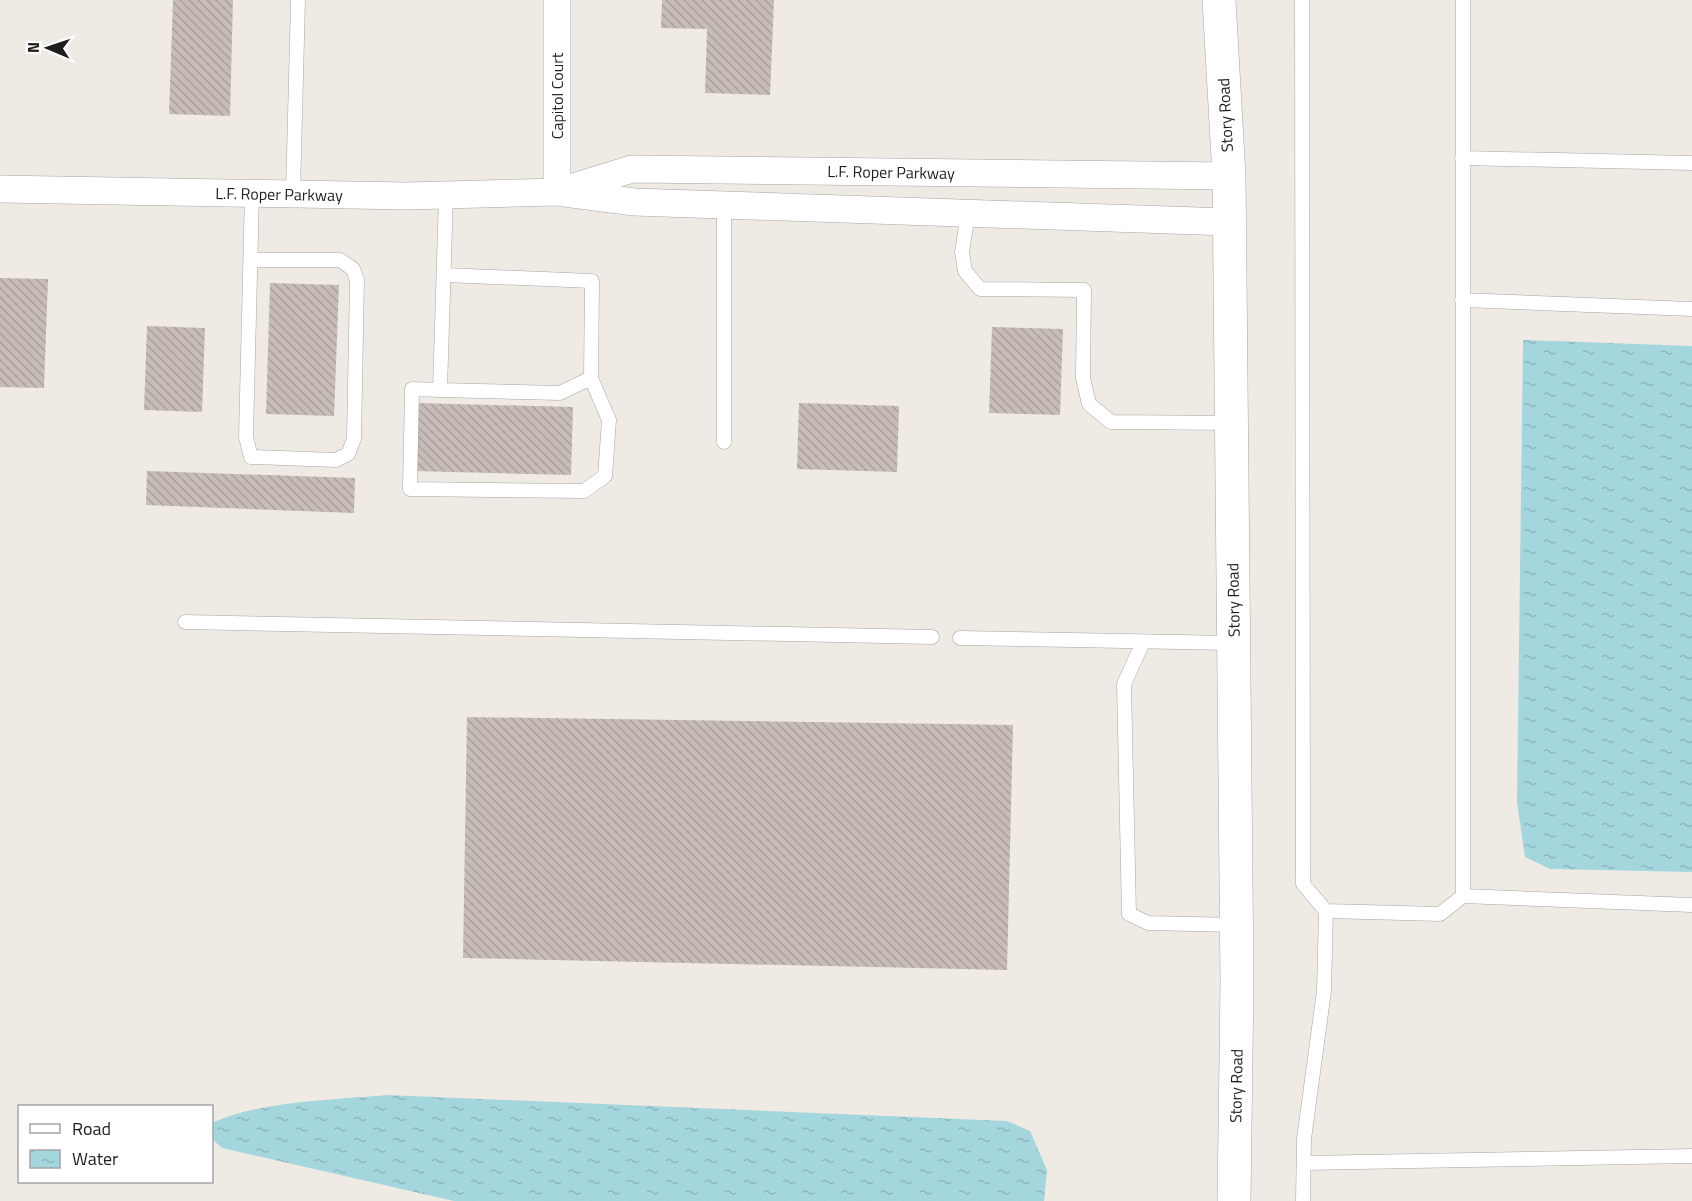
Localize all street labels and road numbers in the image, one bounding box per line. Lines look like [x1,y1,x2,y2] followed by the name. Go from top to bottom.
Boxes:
[545,52,569,139] street label: Capitol Court
[1211,77,1239,153] street label: Story Road
[827,159,955,185] street label: L.F. Roper Parkway
[215,181,343,207] street label: L.F. Roper Parkway
[1220,563,1246,637] street label: Story Road
[1223,1049,1249,1123] street label: Story Road

